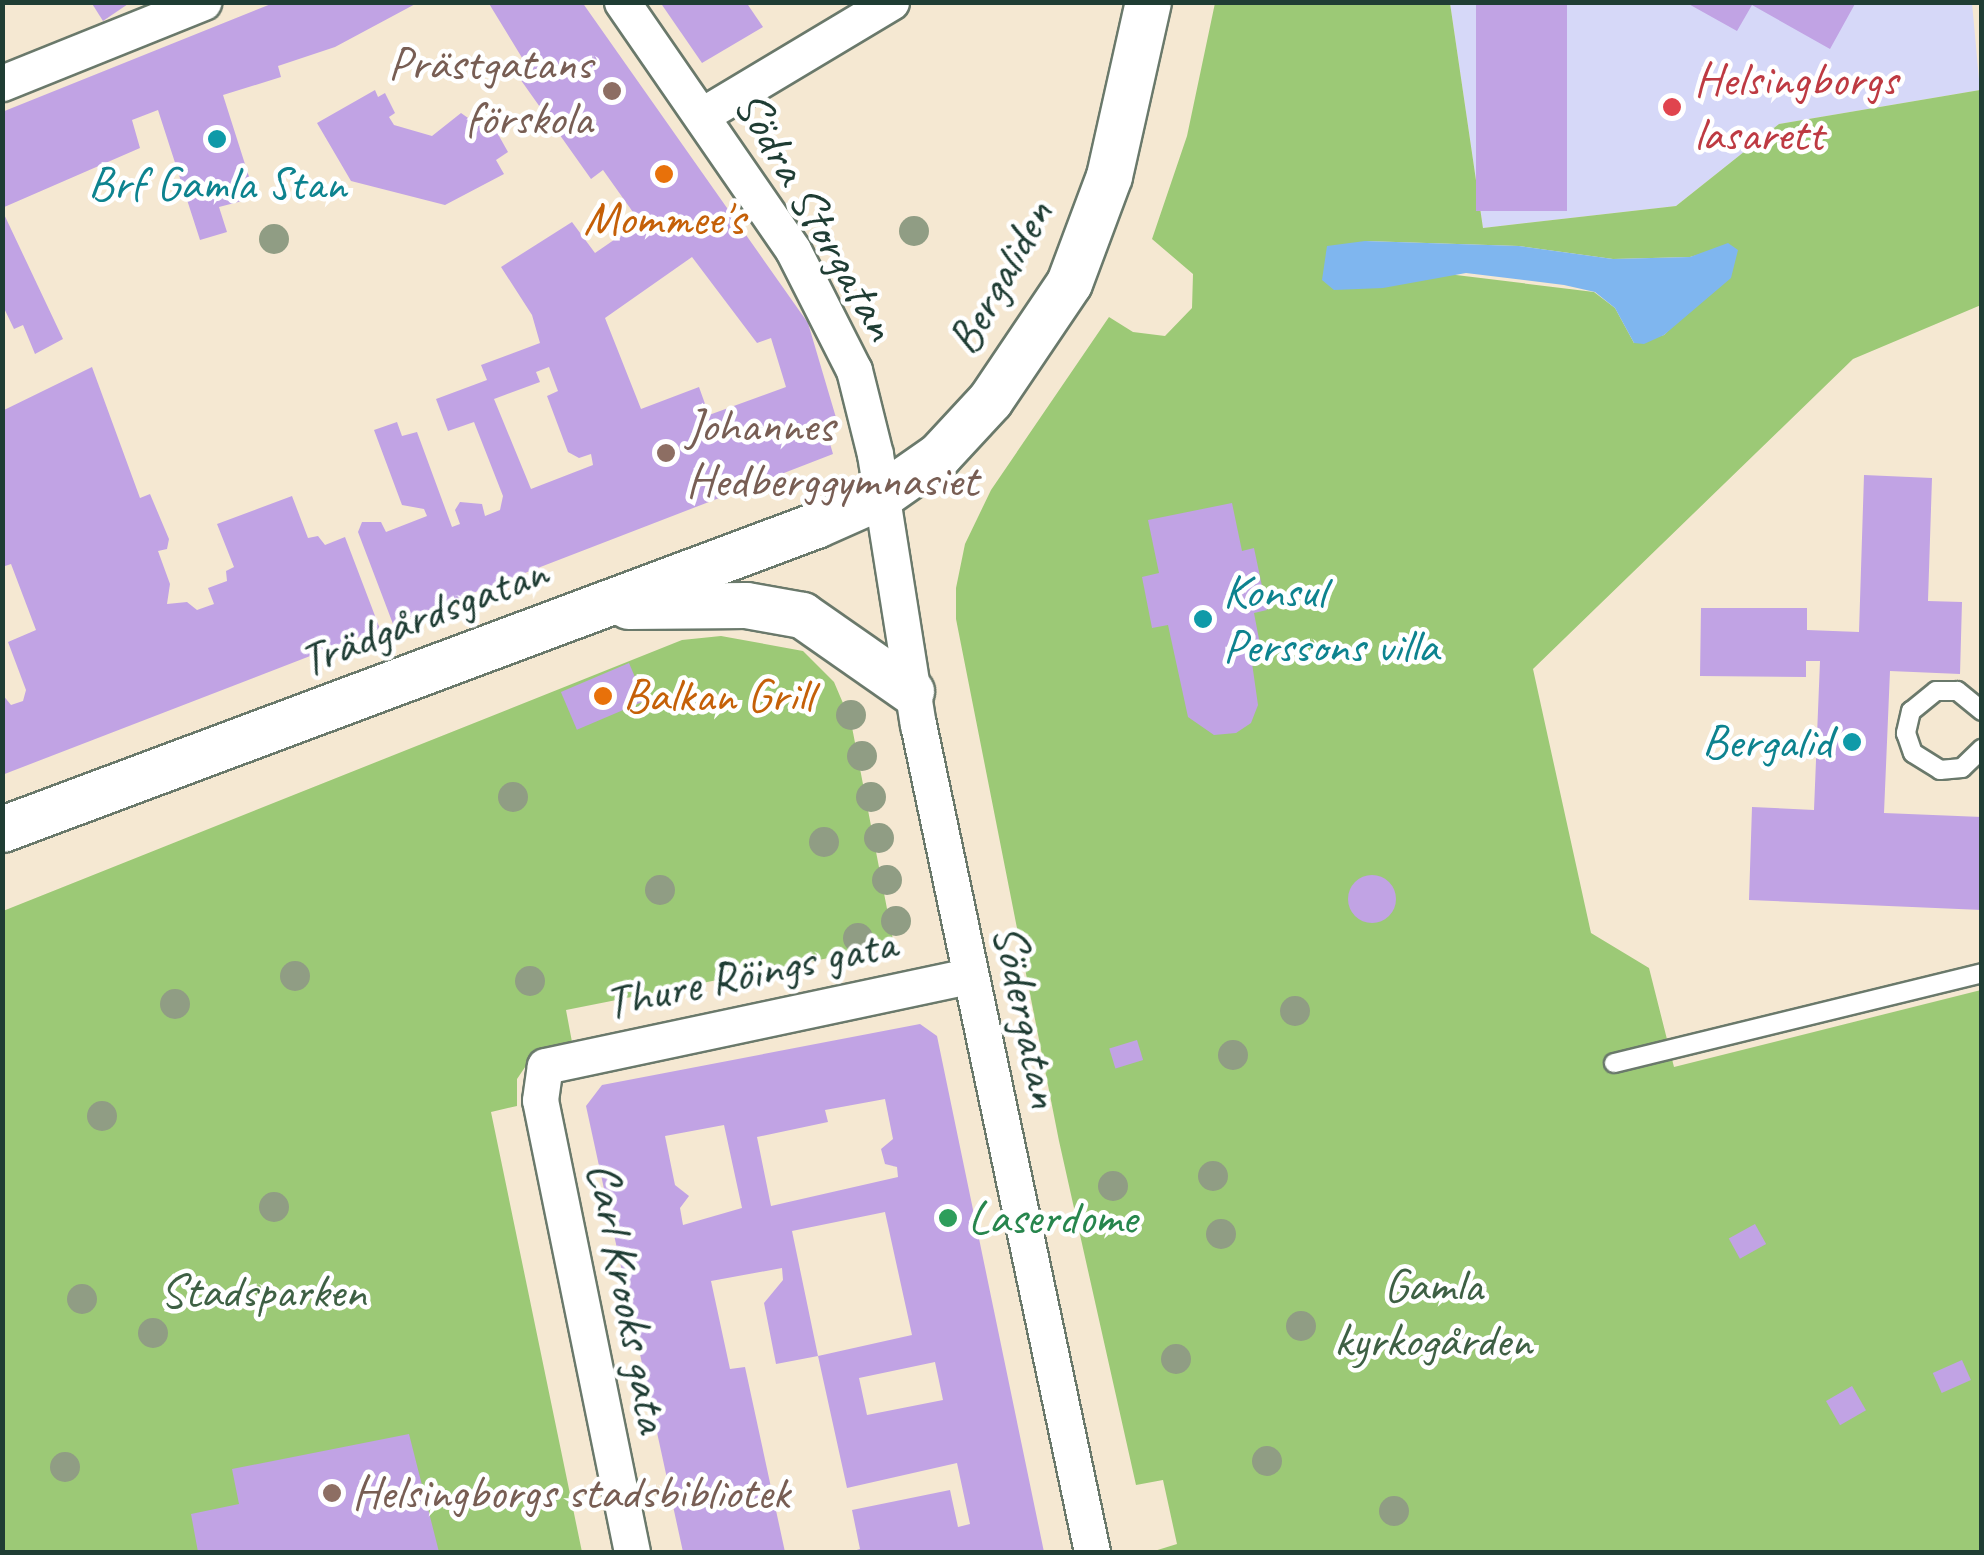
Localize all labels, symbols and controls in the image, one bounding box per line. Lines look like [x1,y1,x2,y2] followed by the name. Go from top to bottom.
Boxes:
[388,34,592,147] place label: Prästgatans förskola
[1694,50,1898,163] place label: Helsingborgs lasarett
[601,80,623,102] marker: Prästgatans förskola
[722,81,910,349] street label: Södra Storgatan
[1659,94,1685,120] marker: Helsingborgs lasarett
[206,128,228,150] marker: Brf Gamla Stan
[87,155,347,213] place label: Brf Gamla Stan
[653,163,675,185] marker: Mommee's
[584,190,744,248] place label: Mommee's
[934,190,1066,364] street label: Bergaliden
[686,396,978,509] place label: Johannes Hedberggymnasiet
[655,442,677,464] marker: Johannes Hedberggymnasiet
[291,542,555,690] street label: Trädgårdsgatan
[1223,562,1437,675] place label: Konsul Perssons villa
[1192,608,1214,630] marker: Konsul Perssons villa
[623,667,813,725] place label: Balkan Grill
[592,685,614,707] marker: Balkan Grill
[1702,713,1832,771] place label: Bergalid
[1841,731,1863,753] marker: Bergalid
[598,914,902,1032] street label: Thure Röings gata
[980,919,1074,1113] street label: Södergatan
[574,1157,682,1437] street label: Carl Krooks gata
[968,1189,1137,1247] place label: Laserdome
[937,1207,959,1229] marker: Laserdome
[1334,1256,1532,1369] park label: Gamla kyrkogården
[160,1263,366,1321] park label: Stadsparken
[352,1464,790,1522] place label: Helsingborgs stadsbibliotek
[321,1482,343,1504] marker: Helsingborgs stadsbibliotek

